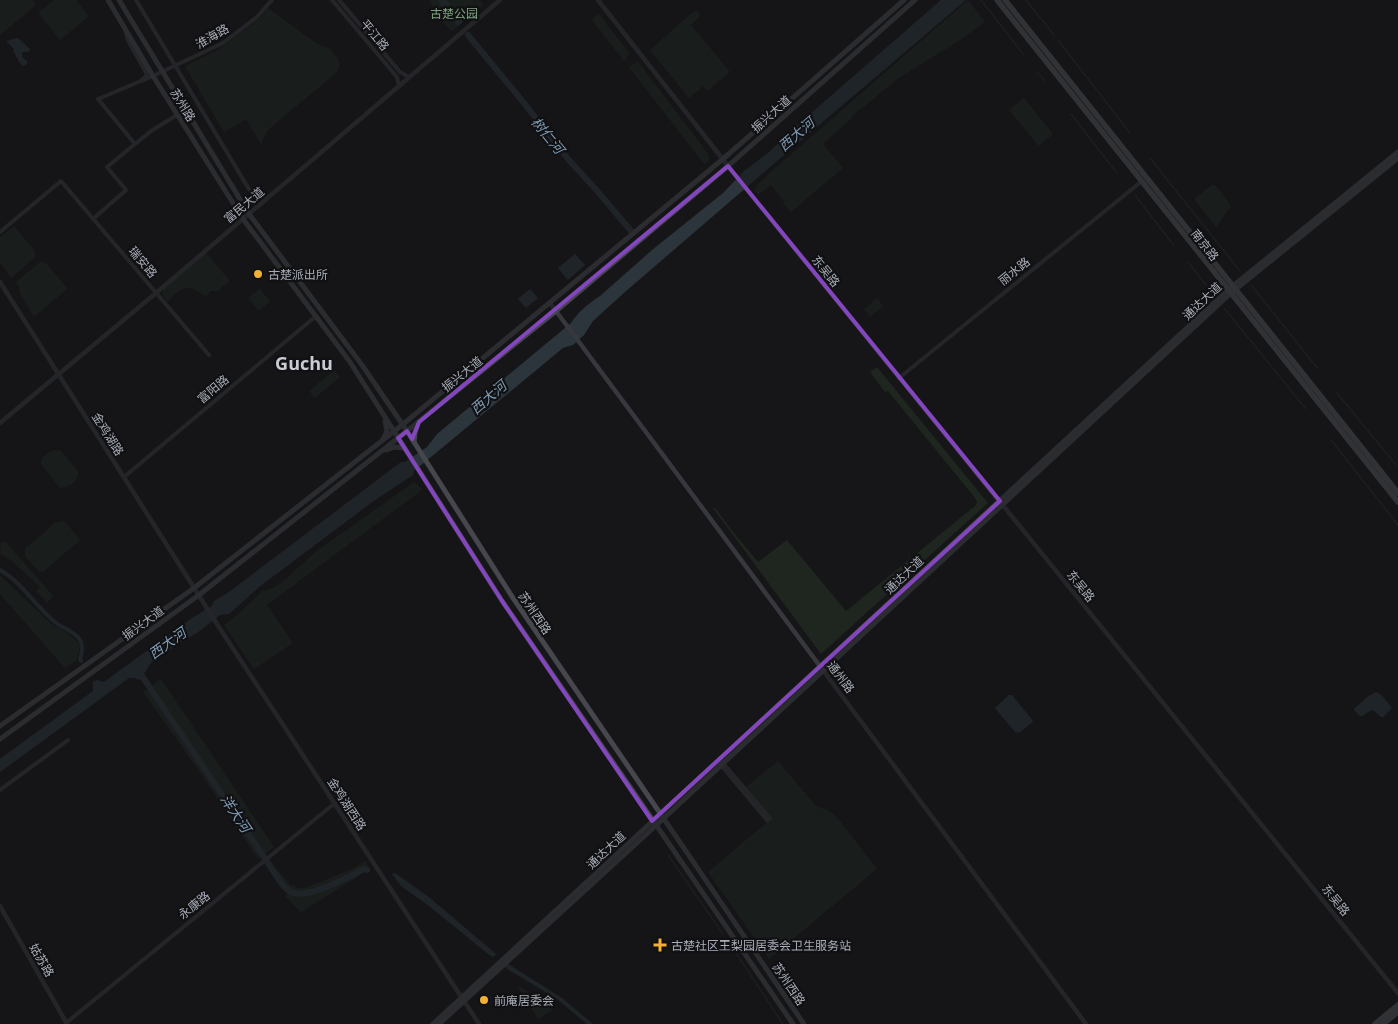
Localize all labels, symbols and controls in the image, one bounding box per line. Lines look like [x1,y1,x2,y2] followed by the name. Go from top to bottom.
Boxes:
[430,5,478,22] park label: 古楚公园
[357,16,393,54] street label: 平江路
[192,20,232,52] street label: 淮海路
[166,85,200,125] street label: 苏州路
[747,92,795,136] street label: 振兴大道
[774,111,820,155] water label: 西大河
[527,113,570,160] water label: 树仁河
[220,183,268,227] street label: 富民大道
[1187,226,1223,264] street label: 南京路
[125,243,161,281] street label: 瑞安路
[808,252,844,290] street label: 东吴路
[995,253,1033,289] street label: 丽水路
[268,266,328,283] place label: 古楚派出所
[252,268,264,280] marker: 古楚派出所
[1179,278,1225,324] street label: 通达大道
[275,351,333,375] district label: Guchu
[438,352,486,396] street label: 振兴大道
[194,371,232,407] street label: 富阳路
[466,374,512,418] water label: 西大河
[88,409,128,459] street label: 金鸡湖路
[881,552,927,598] street label: 通达大道
[1063,567,1099,605] street label: 东吴路
[515,588,555,638] street label: 苏州西路
[119,602,167,644] street label: 振兴大道
[144,621,192,663] water label: 西大河
[823,658,859,696] street label: 通州路
[324,774,370,834] street label: 金鸡湖西路
[216,790,257,838] water label: 洋大河
[583,827,629,873] street label: 通达大道
[1318,881,1354,919] street label: 东吴路
[175,887,213,923] street label: 永康路
[671,937,851,954] place label: 古楚社区王梨园居委会卫生服务站
[653,938,667,952] marker: 古楚社区王梨园居委会卫生服务站
[26,940,58,980] street label: 姑苏路
[769,959,809,1009] street label: 苏州西路
[494,992,554,1009] place label: 前庵居委会
[478,994,490,1006] marker: 前庵居委会

